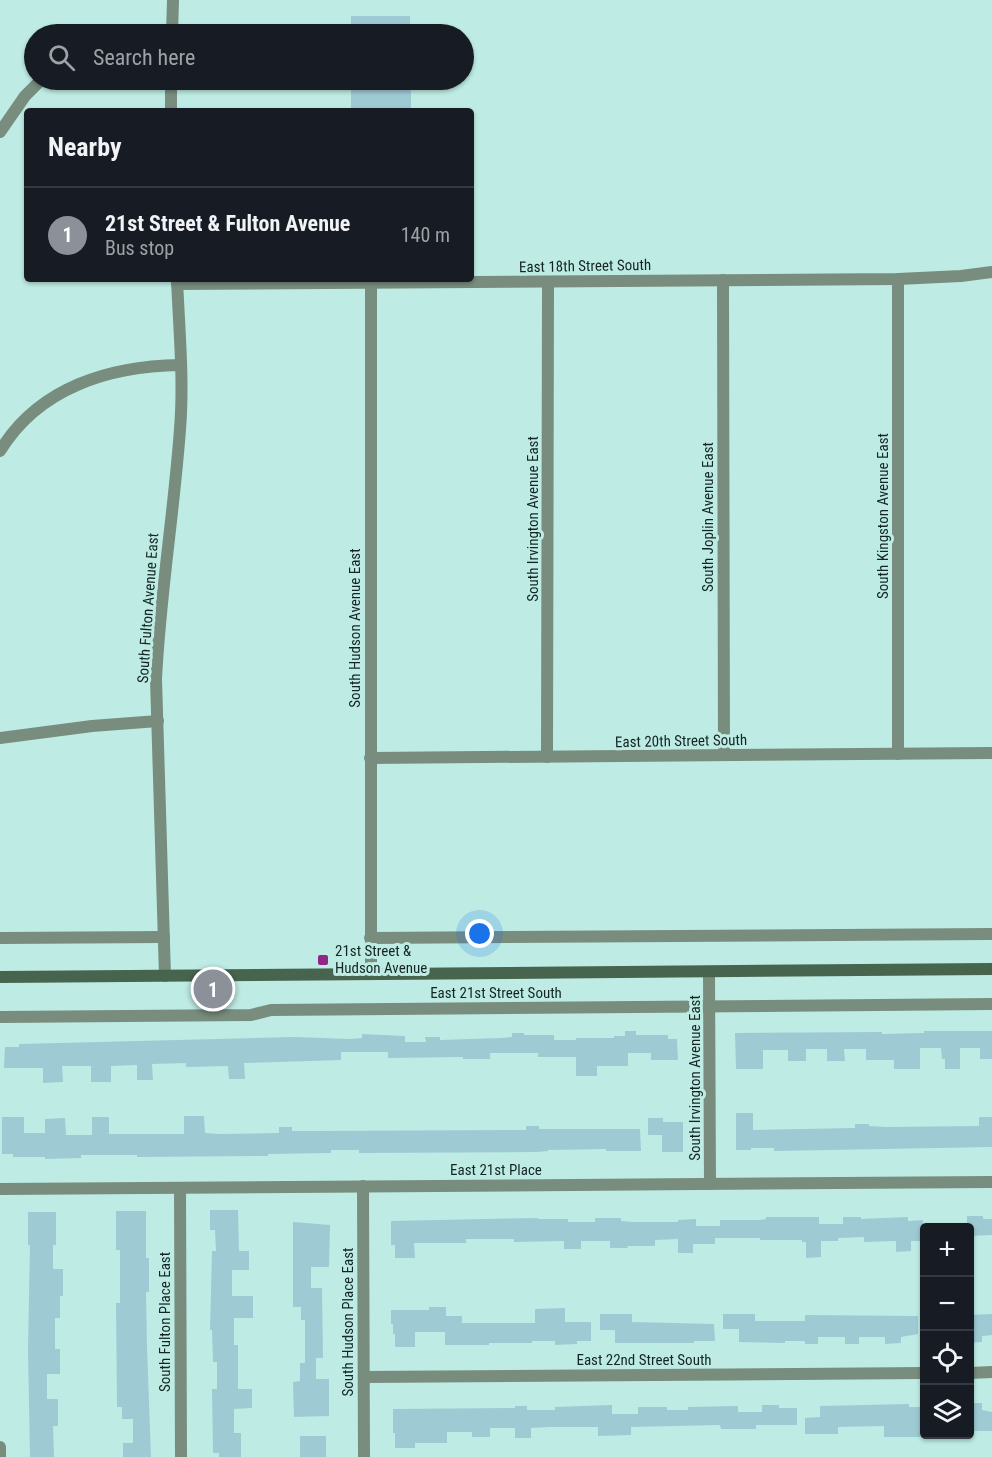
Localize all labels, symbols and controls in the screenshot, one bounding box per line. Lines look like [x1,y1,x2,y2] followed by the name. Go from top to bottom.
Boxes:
[24,24,474,90] search box
[45,41,78,74] icon: search
[93,45,195,70] text: Search here
[48,132,122,162] text: Nearby
[105,211,350,236] text: 21st Street & Fulton Avenue
[62,223,73,247] text: 1
[401,223,450,247] text: 140 m
[105,236,174,260] text: Bus stop
[519,256,651,276] street label: East 18th Street South
[874,433,892,599] street label: South Kingston Avenue East
[524,436,542,602] street label: South Irvington Avenue East
[699,442,717,592] street label: South Joplin Avenue East
[134,532,162,684] street label: South Fulton Avenue East
[346,548,364,708] street label: South Hudson Avenue East
[615,731,747,751] street label: East 20th Street South
[465,919,494,948] your location
[335,942,427,977] place label: 21st Street & Hudson Avenue
[316,953,330,967] marker: 21st Street & Hudson Avenue
[194,966,232,1012] pin: 1
[430,984,562,1002] street label: East 21st Street South
[686,995,704,1161] street label: South Irvington Avenue East
[450,1161,542,1179] street label: East 21st Place
[920,1223,974,1439] map controls
[920,1223,974,1277] button: +
[339,1247,357,1397] street label: South Hudson Place East
[156,1252,174,1392] street label: South Fulton Place East
[920,1277,974,1331] button: −
[920,1331,974,1385] button: locate
[576,1351,712,1369] street label: East 22nd Street South
[920,1385,974,1439] button: layers

